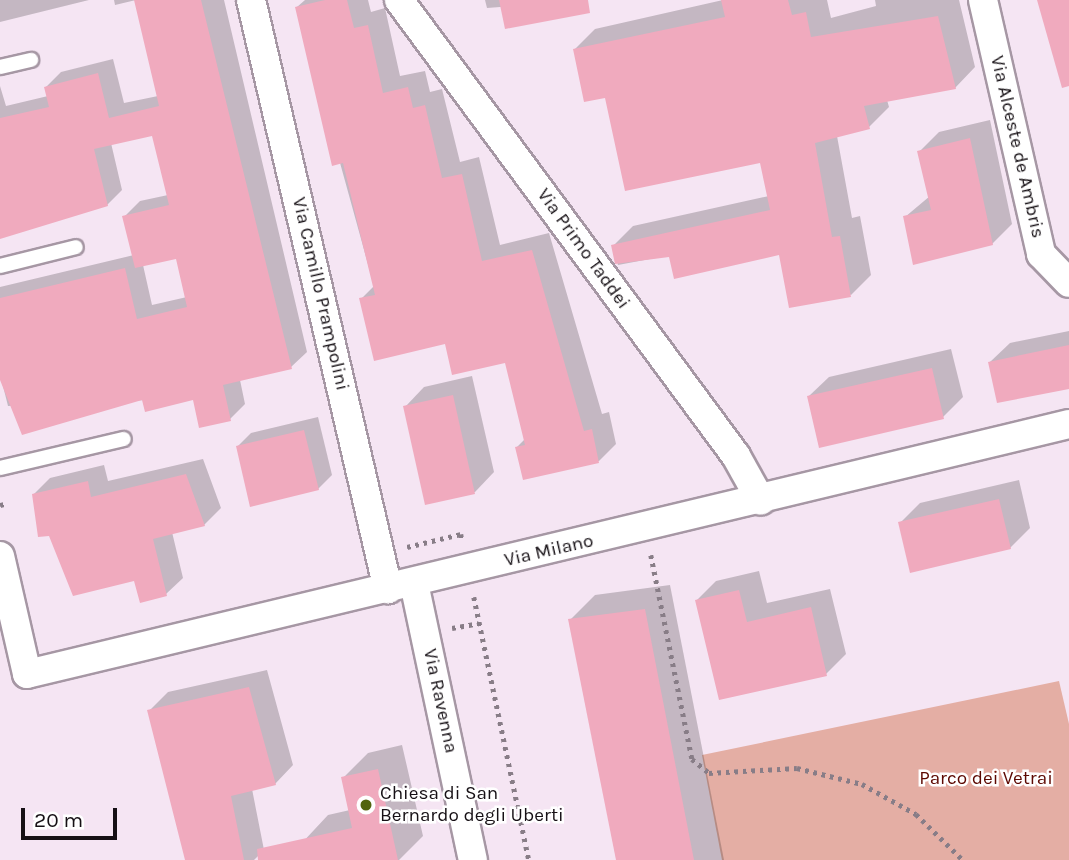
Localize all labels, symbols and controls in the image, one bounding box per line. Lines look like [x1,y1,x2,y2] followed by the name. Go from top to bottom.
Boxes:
[985,54,1049,240] street label: Via Alceste de Ambris
[532,184,634,314] street label: Via Primo Taddei
[287,195,353,393] street label: Via Camillo Prampolini
[502,530,596,572] street label: Via Milano
[418,647,462,755] street label: Via Ravenna
[919,768,1053,790] park label: Parco dei Vetrai
[380,783,564,827] place label: Chiesa di San Bernardo degli Uberti
[24,794,121,838] scale bar
[358,797,374,813] marker: Chiesa di San Bernardo degli Uberti
[34,808,83,832] text: 20 m

